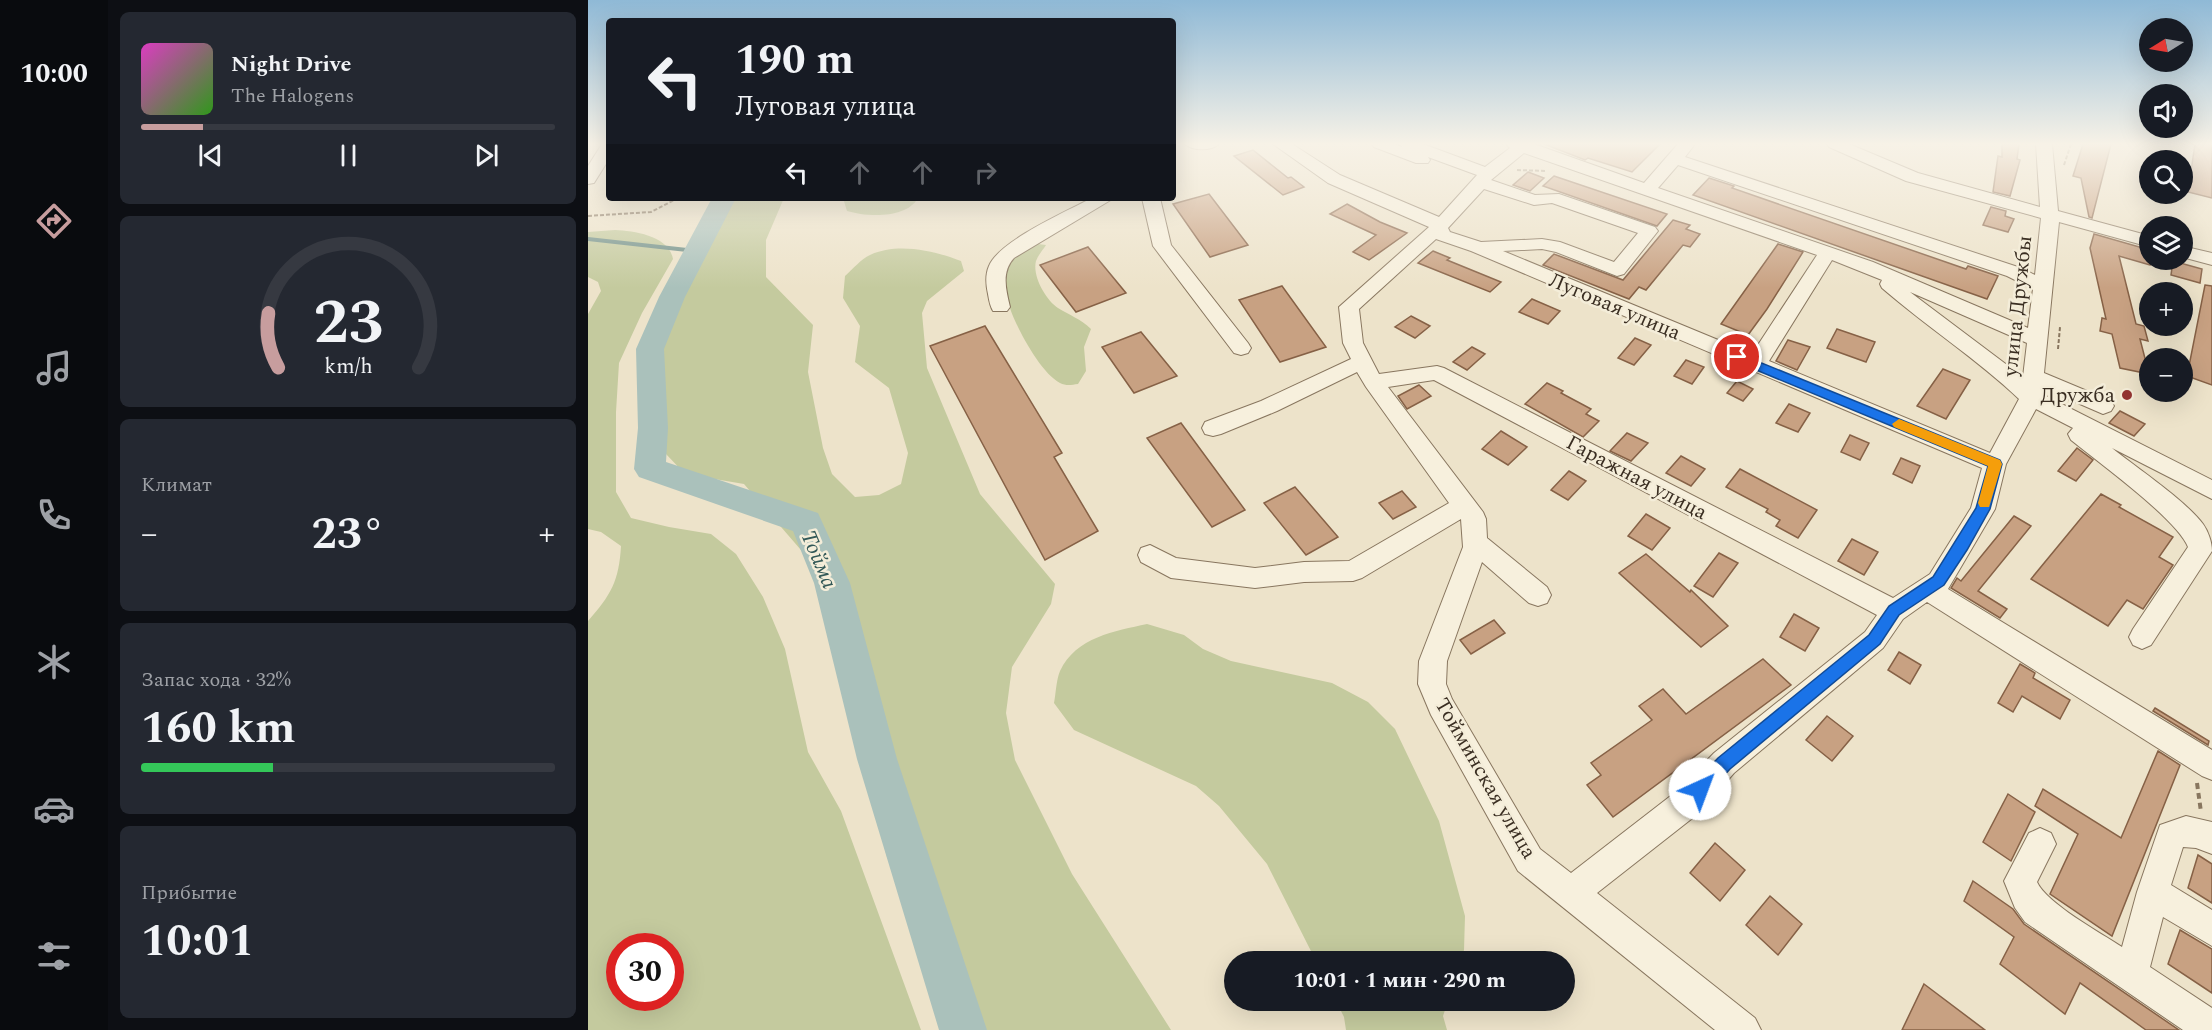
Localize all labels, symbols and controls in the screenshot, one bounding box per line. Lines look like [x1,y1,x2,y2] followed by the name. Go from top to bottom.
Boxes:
[2139,18,2193,72] north arrow
[2139,18,2193,402] map controls
[735,29,854,92] text: 190 m
[636,42,714,120] icon: left
[231,48,351,81] text: Night Drive
[20,53,88,95] text: 10:00
[231,81,354,111] text: The Halogens
[2139,84,2193,138] button: sound
[735,86,916,128] text: Луговая улица
[194,139,227,172] icon: previous
[332,139,365,172] icon: pause
[470,139,503,172] icon: next
[2139,150,2193,204] button: search
[780,156,813,189] icon: left
[843,156,876,189] icon: ahead
[906,156,939,189] icon: ahead
[969,156,1002,189] icon: right
[33,200,75,242] icon: directions
[2139,216,2193,270] button: layers
[1995,234,2041,379] street label: улица Дружбы
[1544,265,1686,349] street label: Луговая улица
[313,277,383,372] text: 23
[2139,282,2193,336] button: +
[1711,331,1762,382] pin
[1720,340,1753,373] icon: arrive
[33,347,75,389] icon: music
[2139,348,2193,402] button: −
[324,351,372,384] text: km/h
[2040,380,2116,412] place label: Дружба
[2120,388,2134,402] marker: Дружба
[1560,427,1714,529] street label: Гаражная улица
[141,470,212,500] text: Климат
[33,494,75,536] icon: phone
[312,500,385,569] text: 23°
[141,509,158,559] text: −
[539,509,555,559] text: +
[792,525,846,594] water label: Тойма
[33,641,75,683] icon: climate
[141,665,291,695] text: Запас хода · 32%
[1426,692,1545,866] street label: Тойминская улица
[141,694,296,763] text: 160 km
[1668,757,1732,821] position arrow
[33,788,75,830] icon: car
[141,878,237,908] text: Прибытие
[141,907,254,976] text: 10:01
[606,933,684,1011] speed limit sign: 30
[33,935,75,977] icon: filters
[1293,964,1506,997] text: 10:01 · 1 мин · 290 m

